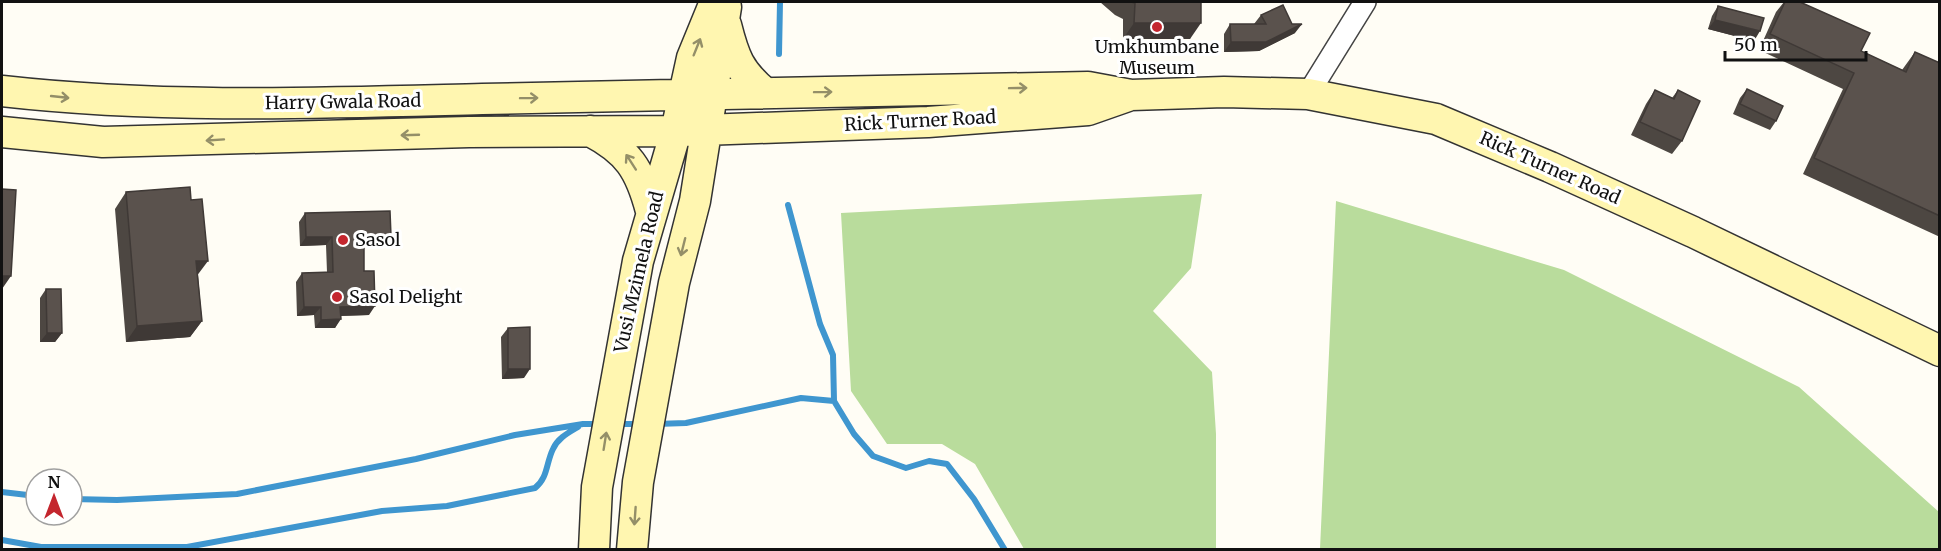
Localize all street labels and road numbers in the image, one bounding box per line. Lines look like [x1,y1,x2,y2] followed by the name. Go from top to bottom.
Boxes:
[265,89,421,114] street label: Harry Gwala Road
[843,105,997,136] street label: Rick Turner Road
[1476,126,1624,209] street label: Rick Turner Road
[608,189,668,356] street label: Vusi Mzimela Road

